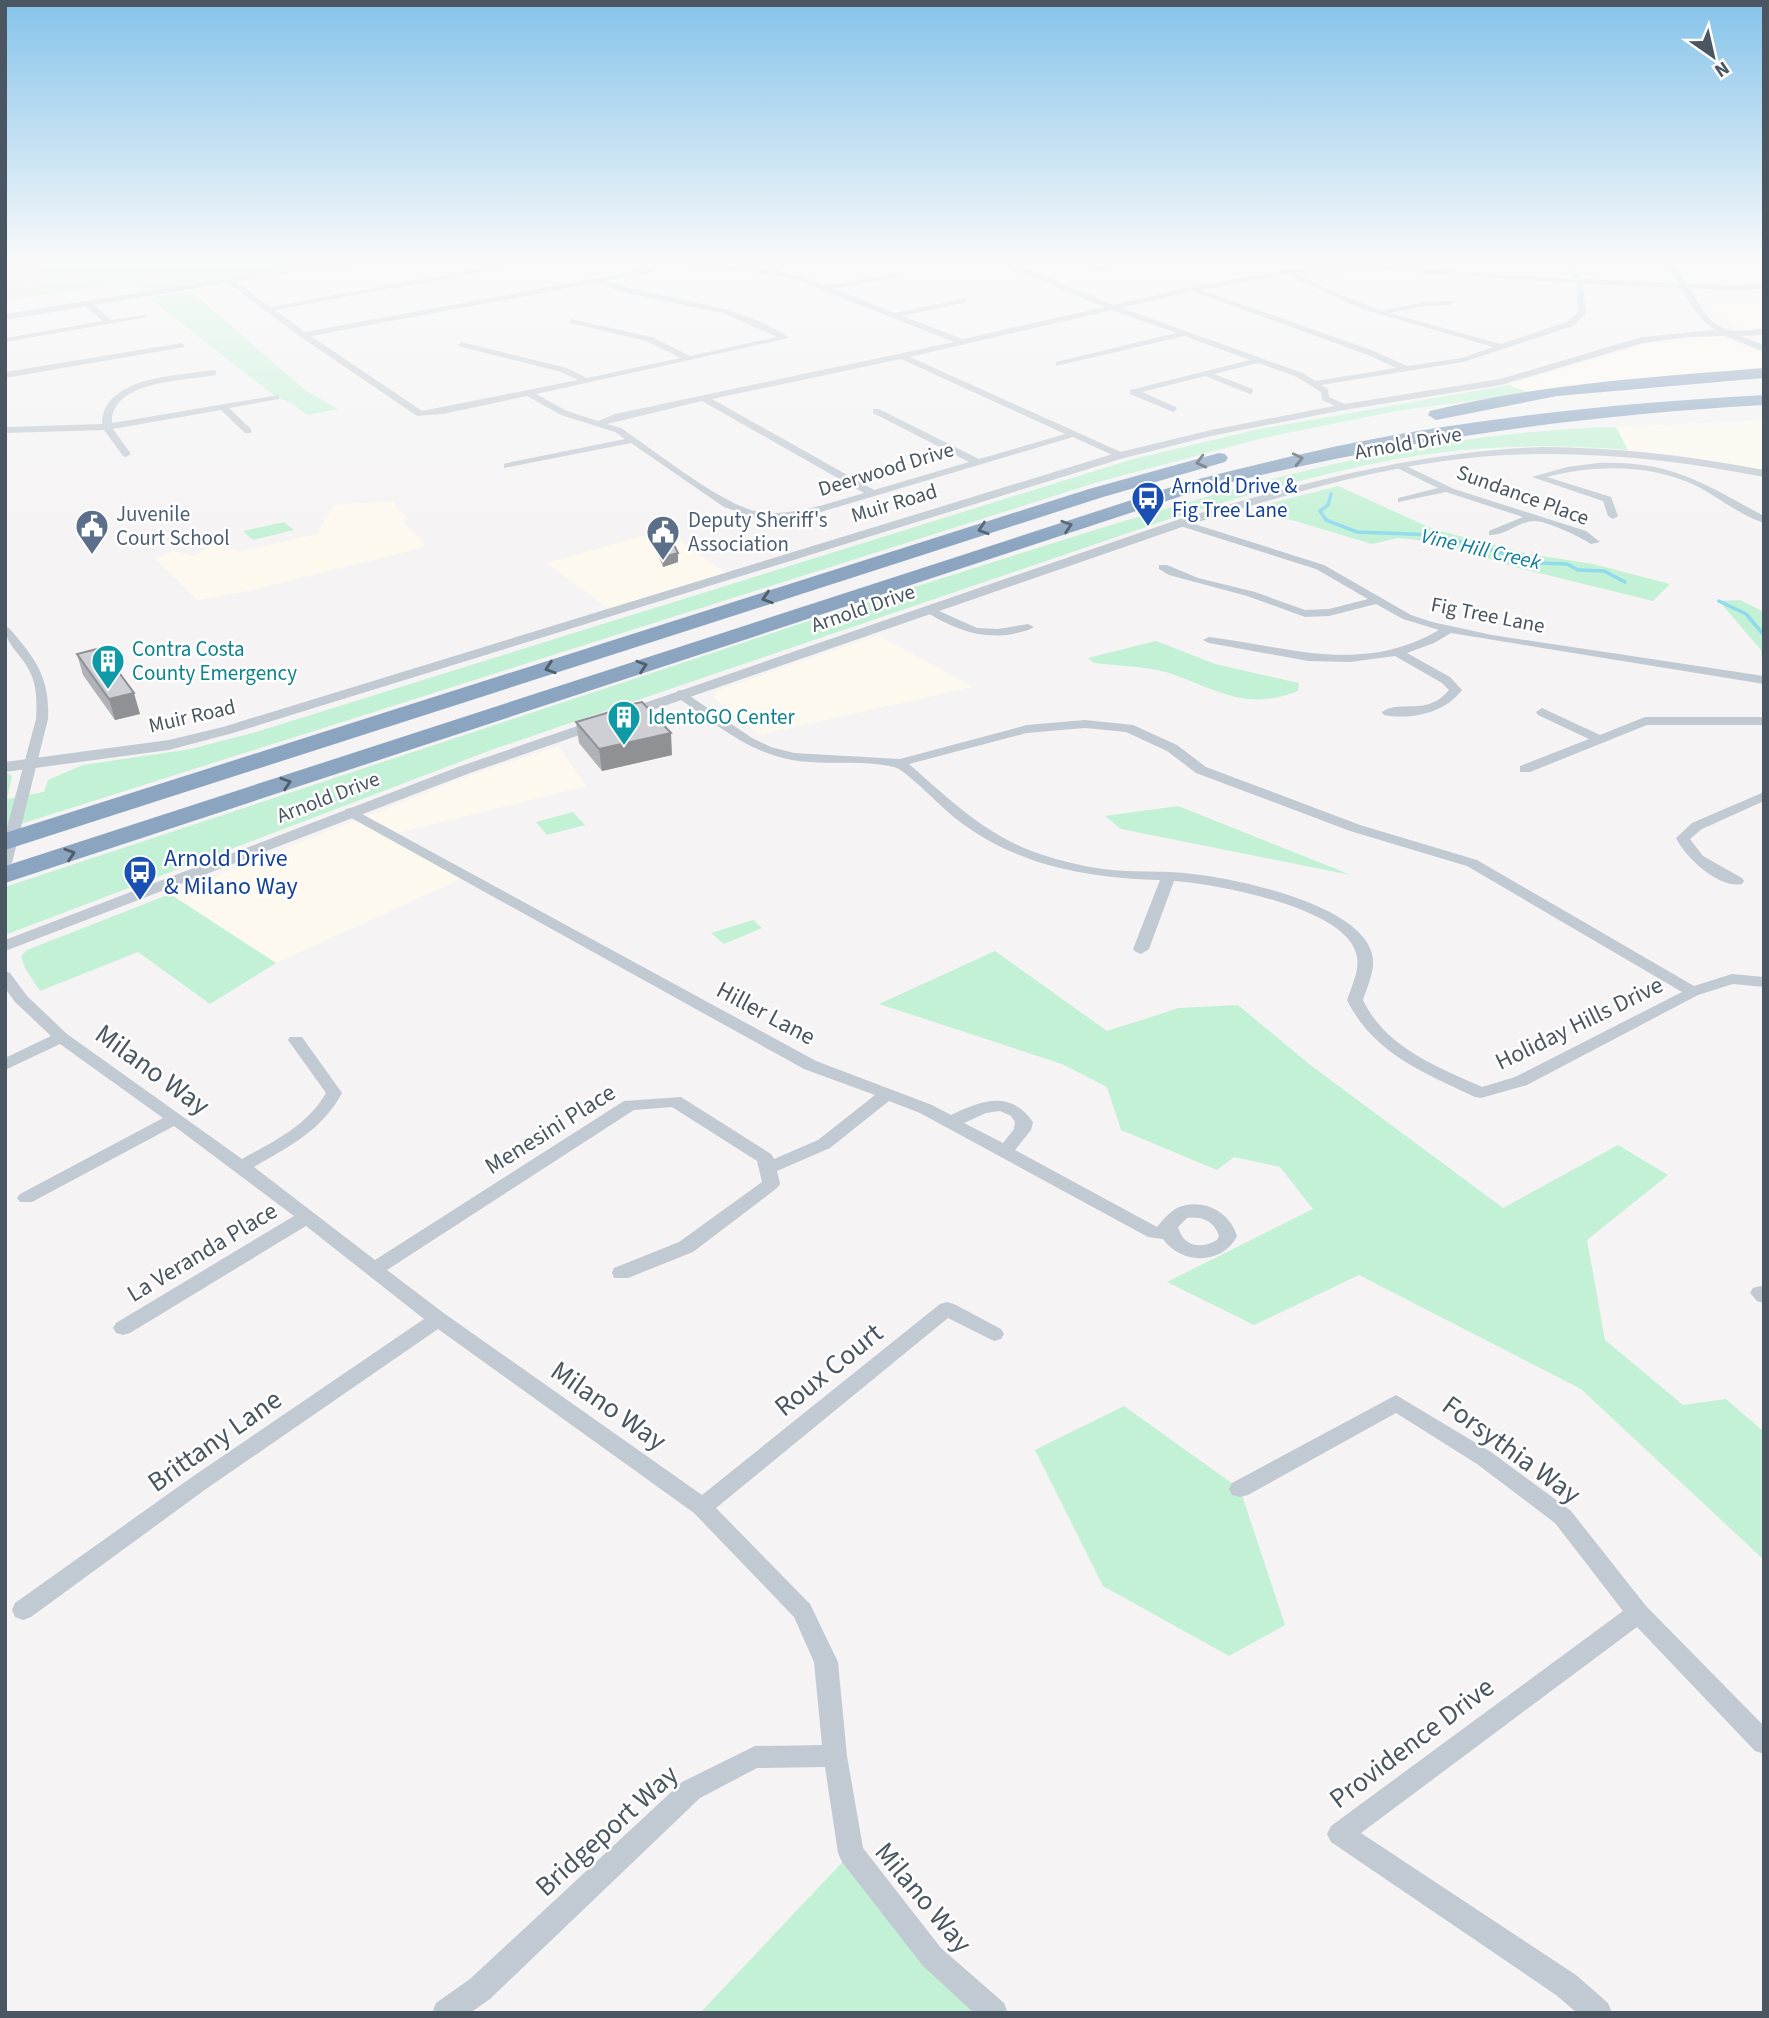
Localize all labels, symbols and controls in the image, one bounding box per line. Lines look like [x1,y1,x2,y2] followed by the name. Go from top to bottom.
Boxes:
[1678,21,1748,91] north arrow
[1709,54,1734,84] text: N
[1352,419,1464,467] street label: Arnold Drive
[814,434,958,504] street label: Deerwood Drive
[1292,453,1304,467] one-way arrow
[1195,454,1207,468] one-way arrow
[1453,457,1593,533] street label: Sundance Place
[1172,471,1297,525] place label: Arnold Drive & Fig Tree Lane
[847,476,941,530] street label: Muir Road
[1129,479,1167,528] bus stop icon: Arnold Drive & Fig Tree Lane
[116,499,230,553] place label: Juvenile Court School
[688,505,828,559] place label: Deputy Sheriff's Association
[73,507,111,556] public building icon: Juvenile Court School
[644,513,682,562] public building icon: Deputy Sheriff's Association
[1061,519,1073,534] one-way arrow
[978,520,990,535] one-way arrow
[1418,521,1545,578] water label: Vine Hill Creek
[807,576,919,640] street label: Arnold Drive
[1428,589,1548,641] street label: Fig Tree Lane
[761,590,773,604] one-way arrow
[132,634,297,688] place label: Contra Costa County Emergency
[89,642,127,691] building icon: Contra Costa County Emergency
[544,659,556,674] one-way arrow
[635,660,648,674] one-way arrow
[146,691,238,741] street label: Muir Road
[605,698,643,747] building icon: IdentoGO Center
[648,702,795,732] place label: IdentoGO Center
[272,764,384,830] street label: Arnold Drive
[280,777,292,791] one-way arrow
[164,841,298,904] place label: Arnold Drive & Milano Way
[63,848,76,862] one-way arrow
[121,853,159,902] bus stop icon: Arnold Drive & Milano Way
[1489,968,1669,1079] street label: Holiday Hills Drive
[710,973,821,1054] street label: Hiller Lane
[87,1014,218,1125] street label: Milano Way
[478,1075,622,1184] street label: Menesini Place
[120,1194,284,1311] street label: La Veranda Place
[766,1313,892,1426] street label: Roux Court
[542,1351,675,1460] street label: Milano Way
[139,1380,290,1502] street label: Brittany Lane
[1434,1386,1589,1514] street label: Forsythia Way
[1321,1667,1502,1818] street label: Providence Drive
[526,1756,687,1906] street label: Bridgeport Way
[865,1834,981,1962] street label: Milano Way

